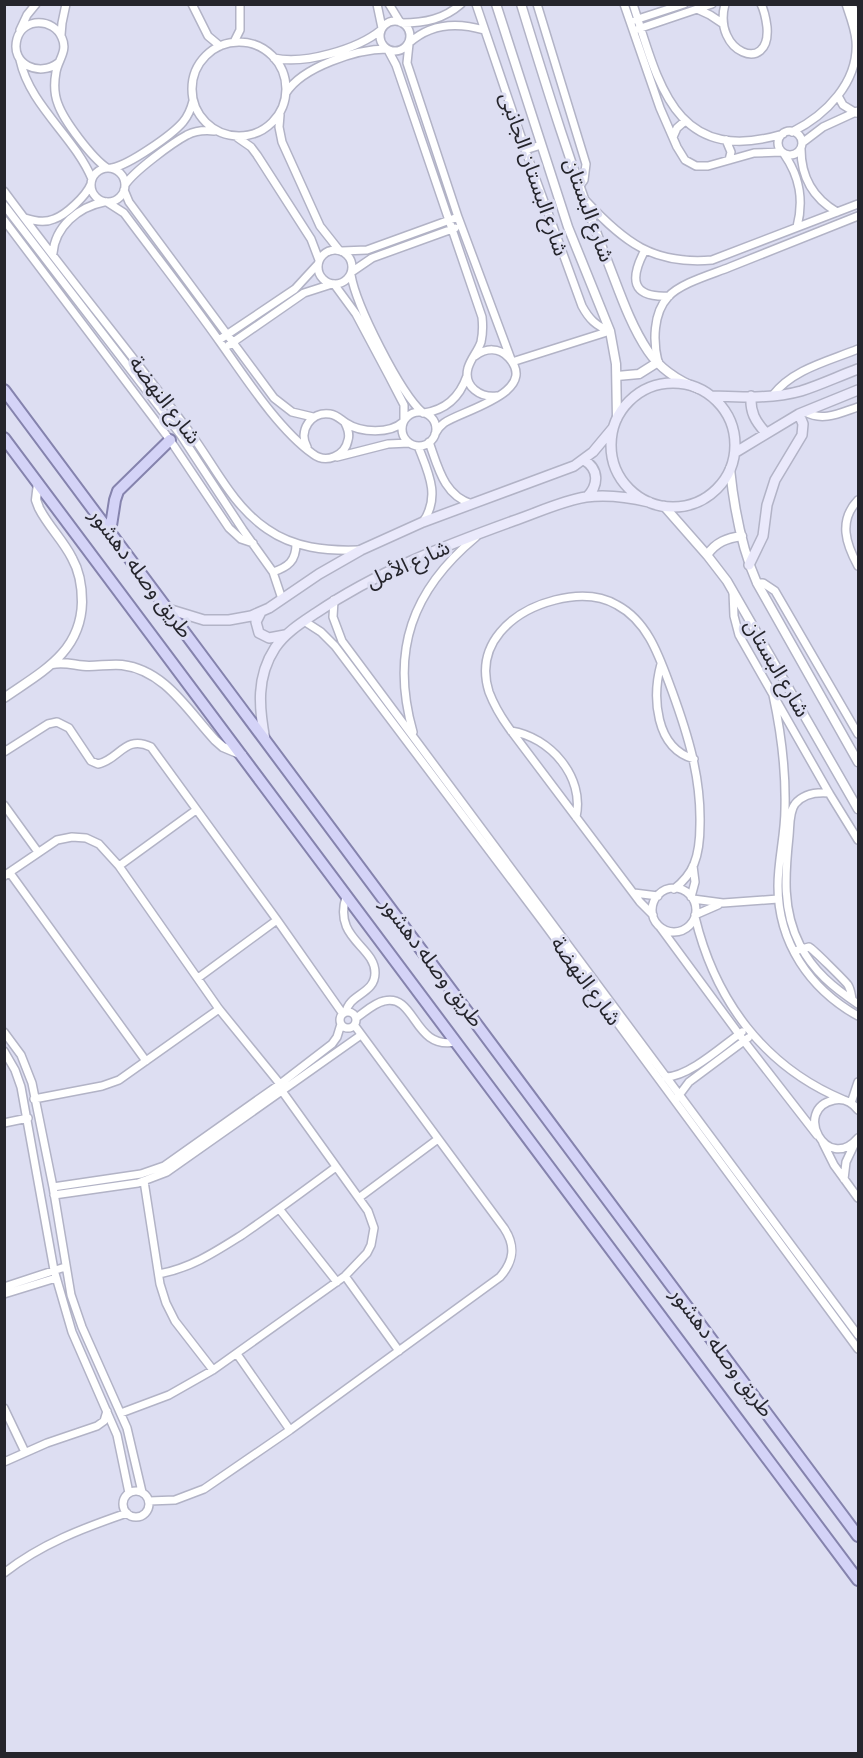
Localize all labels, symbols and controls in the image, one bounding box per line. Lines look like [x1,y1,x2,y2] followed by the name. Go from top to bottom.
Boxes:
[492,89,574,260] street label: شارع البستان الجانبى
[556,154,620,266] street label: شارع البستان
[122,351,207,450] street label: شارع النهضة
[83,502,198,643] street label: طريق وصله دهشور
[362,534,455,596] street label: شارع الأمل
[737,614,816,723] street label: شارع البستان
[374,891,489,1032] street label: طريق وصله دهشور
[543,931,627,1032] street label: شارع النهضة
[664,1281,779,1422] street label: طريق وصله دهشور

